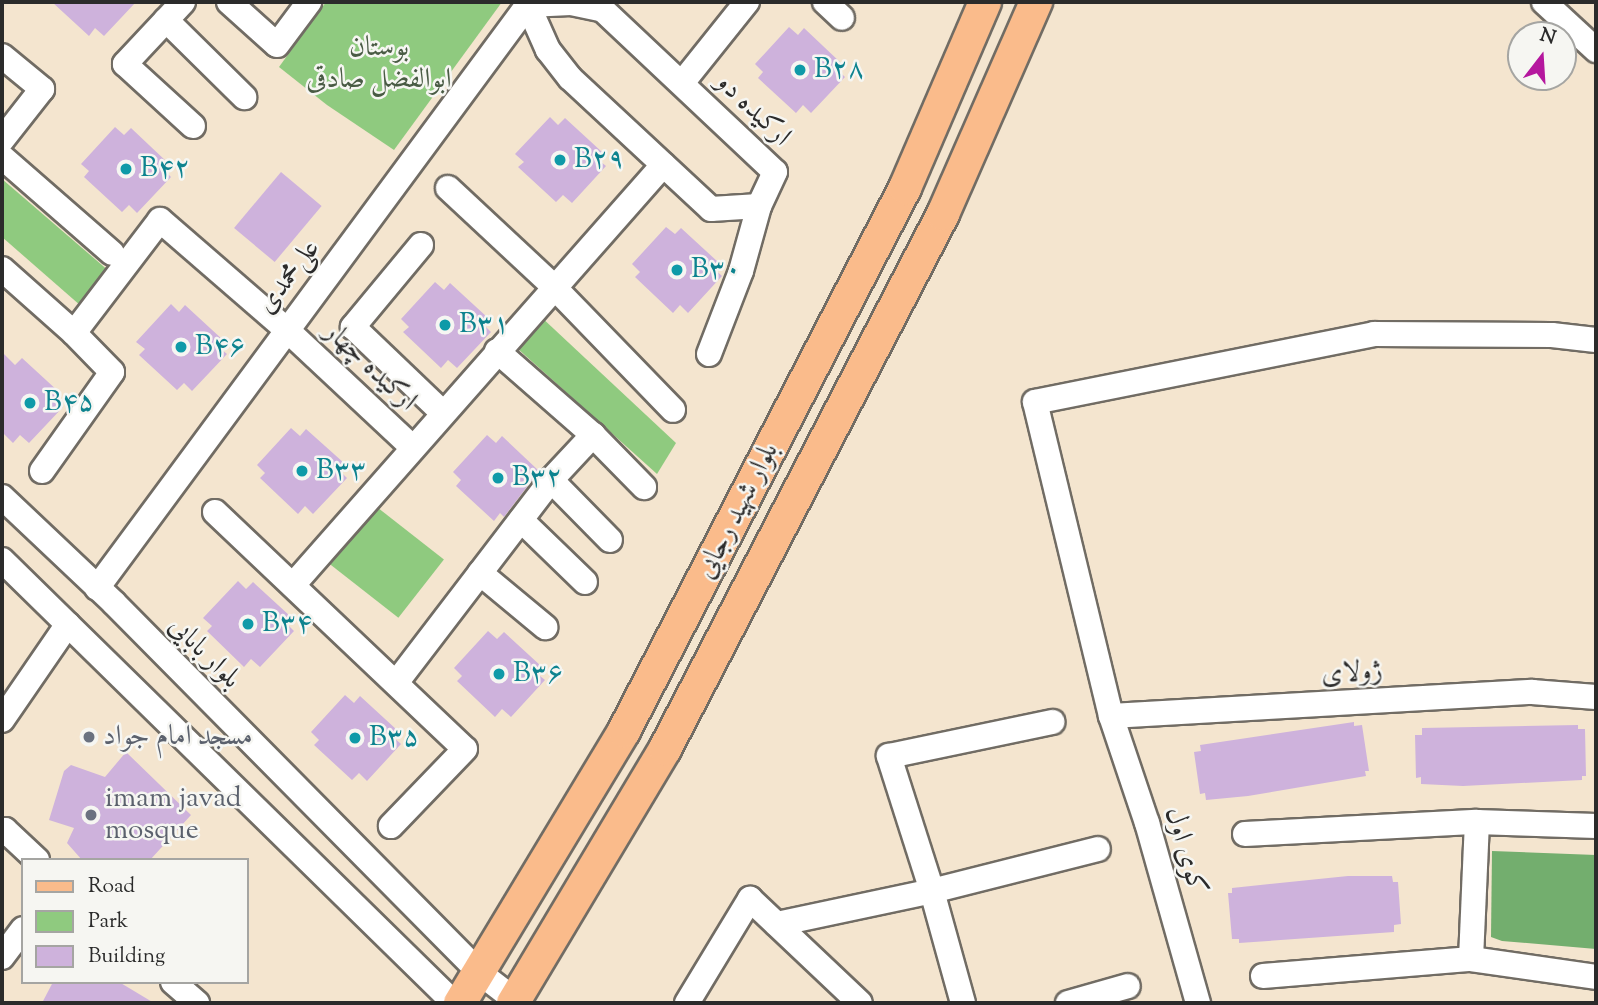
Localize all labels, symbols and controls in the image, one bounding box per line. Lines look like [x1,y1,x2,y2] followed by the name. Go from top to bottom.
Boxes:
[1507,21,1577,91] north arrow
[1536,22,1559,52] text: N
[306,31,452,97] park label: بوستان ابوالفضل صادقی
[814,53,864,87] place label: B۲۸
[792,62,808,78] marker: B۲۸
[708,66,798,154] street label: ارکیده دو
[574,143,624,177] place label: B۲۹
[140,152,190,186] place label: B۴۲
[552,152,568,168] marker: B۲۹
[118,161,134,177] marker: B۴۲
[250,233,328,321] street label: علی‌محمدی
[691,253,741,287] place label: B۳۰
[669,262,685,278] marker: B۳۰
[459,308,509,342] place label: B۳۱
[317,316,423,418] street label: ارکیده چهار
[437,317,453,333] marker: B۳۱
[195,330,245,364] place label: B۴۶
[173,339,189,355] marker: B۴۶
[44,386,94,420] place label: B۴۵
[22,395,38,411] marker: B۴۵
[689,437,787,585] street label: بلوار شهید رجایی
[316,454,366,488] place label: B۳۳
[512,461,562,495] place label: B۳۲
[294,463,310,479] marker: B۳۳
[490,470,506,486] marker: B۳۲
[262,607,312,641] place label: B۳۴
[161,610,247,696] street label: بلوار بابایی
[240,616,256,632] marker: B۳۴
[1320,655,1384,691] street label: ژولای
[513,657,563,691] place label: B۳۶
[491,666,507,682] marker: B۳۶
[103,720,253,754] place label: مسجد امام جواد
[369,721,419,755] place label: B۳۵
[81,729,97,745] marker: مسجد امام جواد
[347,730,363,746] marker: B۳۵
[105,782,241,848] place label: imam javad mosque
[1156,803,1214,899] street label: کوی اول
[83,807,99,823] marker: imam javad mosque
[21,858,248,984] legend
[88,872,135,902] text: Road
[88,907,128,937] text: Park
[88,942,165,972] text: Building

